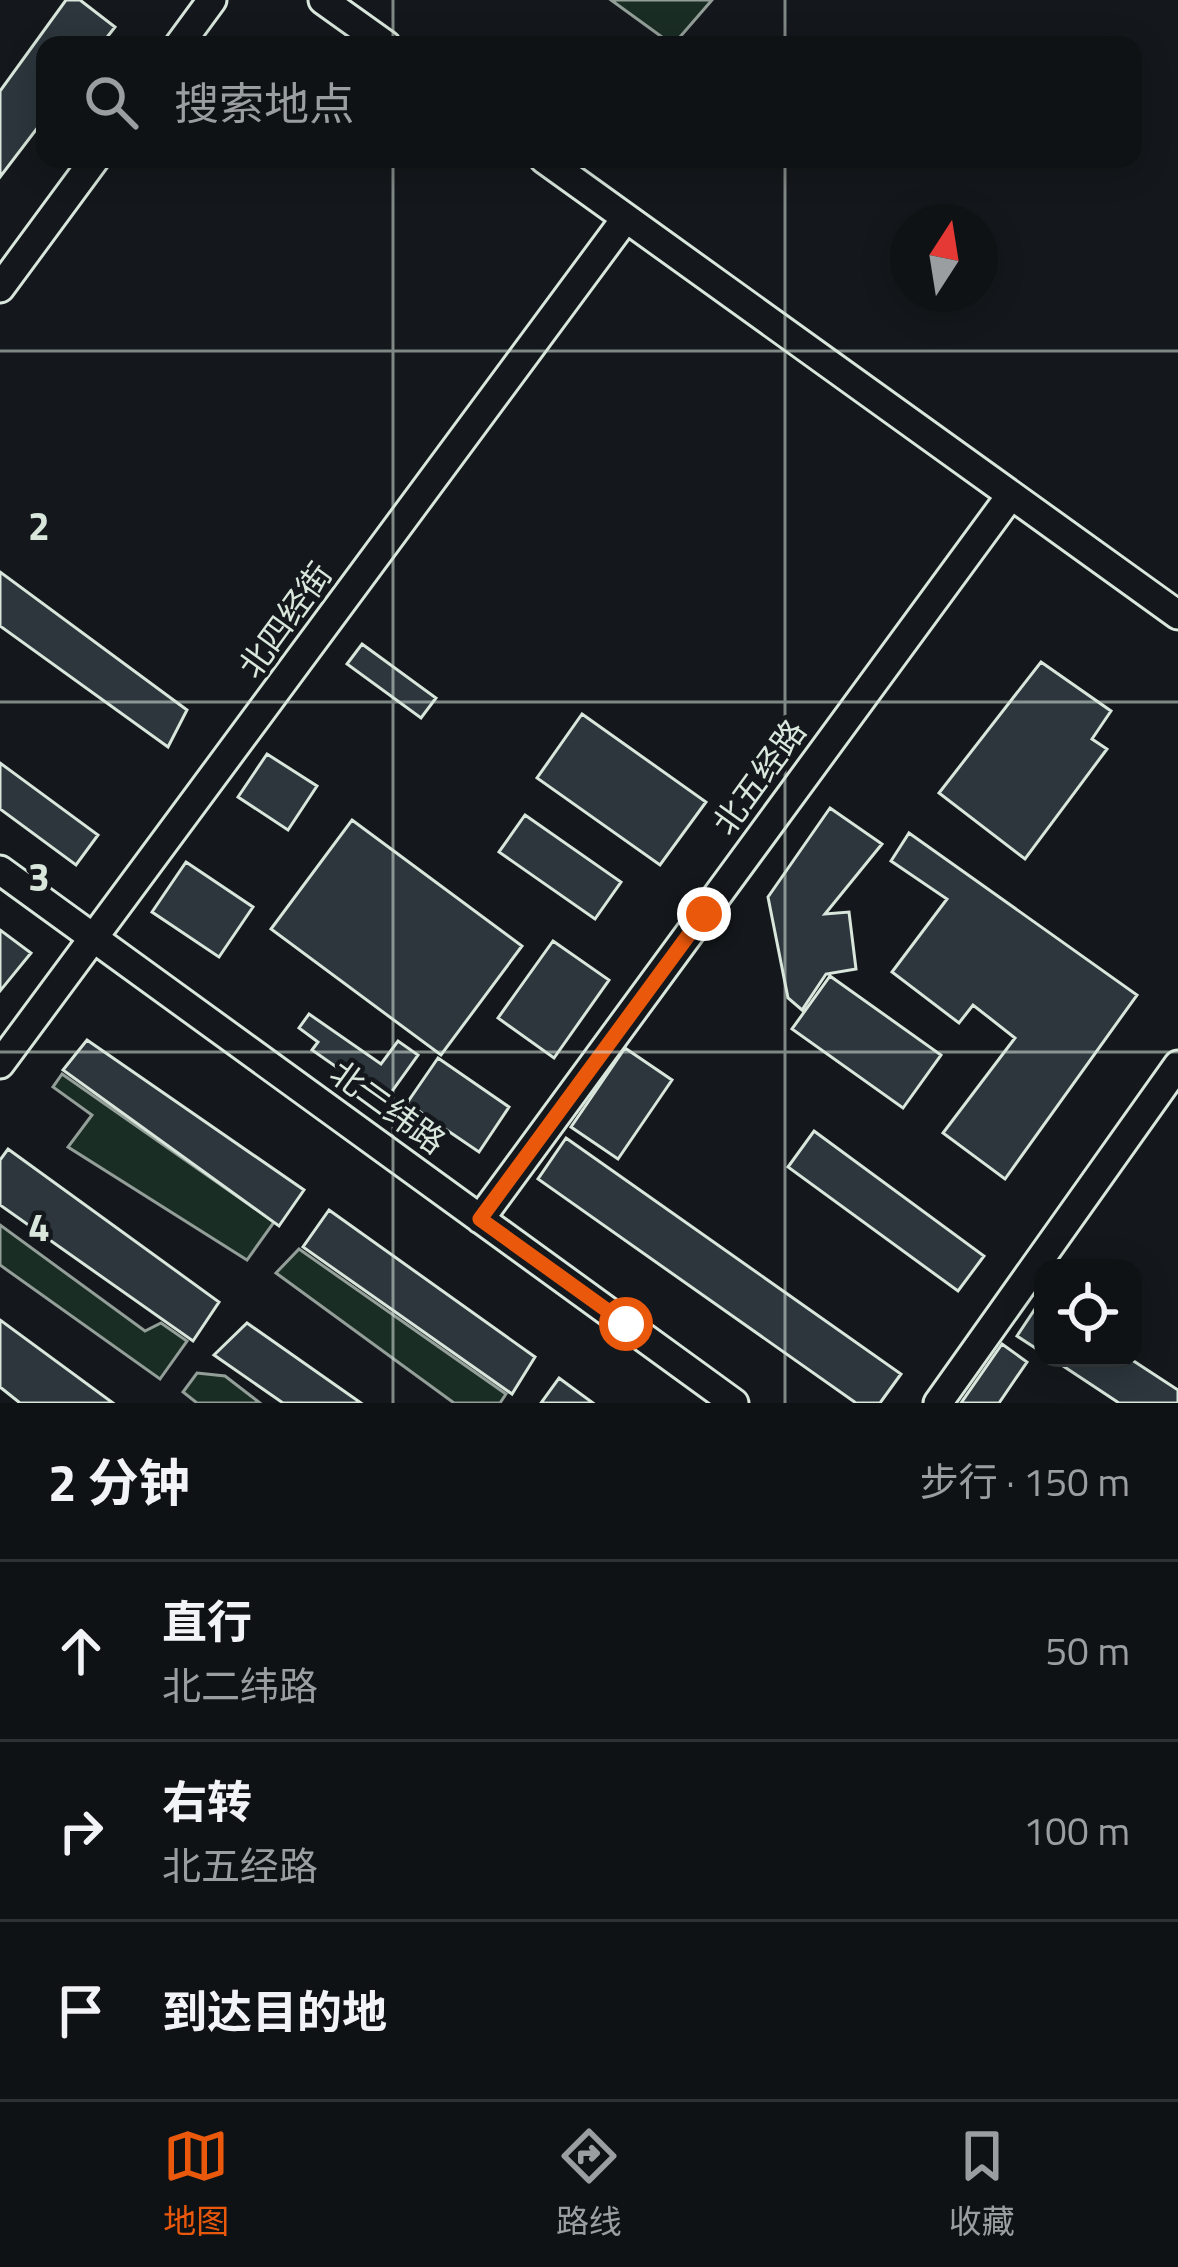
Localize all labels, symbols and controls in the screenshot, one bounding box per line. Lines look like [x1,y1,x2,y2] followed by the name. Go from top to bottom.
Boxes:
[36,36,1142,168] search box
[78,69,144,135] icon: search
[174,69,354,137] text: 搜索地点
[890,204,998,312] north arrow
[28,496,50,555] text: 2
[226,552,344,688] street label: 北四经街
[700,709,818,845] street label: 北五经路
[28,847,50,906] text: 3
[677,887,731,941] route end
[320,1048,456,1166] street label: 北二纬路
[28,1197,50,1256] text: 4
[1034,1259,1142,1367] map controls
[1034,1259,1142,1367] button: locate
[599,1297,653,1351] route start
[48,1443,190,1521] text: 2 分钟
[920,1452,1130,1511] text: 步行 · 150 m
[162,1587,252,1655] text: 直行
[48,1618,114,1684] icon: ahead
[1045,1621,1130,1680] text: 50 m
[162,1656,318,1715] text: 北二纬路
[162,1767,252,1835] text: 右转
[48,1798,114,1864] icon: right
[1023,1801,1130,1860] text: 100 m
[162,1836,318,1895] text: 北五经路
[162,1977,387,2045] text: 到达目的地
[48,1978,114,2044] icon: arrive
[163,2123,229,2246] tab: 地图
[556,2123,622,2246] tab: 路线
[949,2123,1015,2246] tab: 收藏

